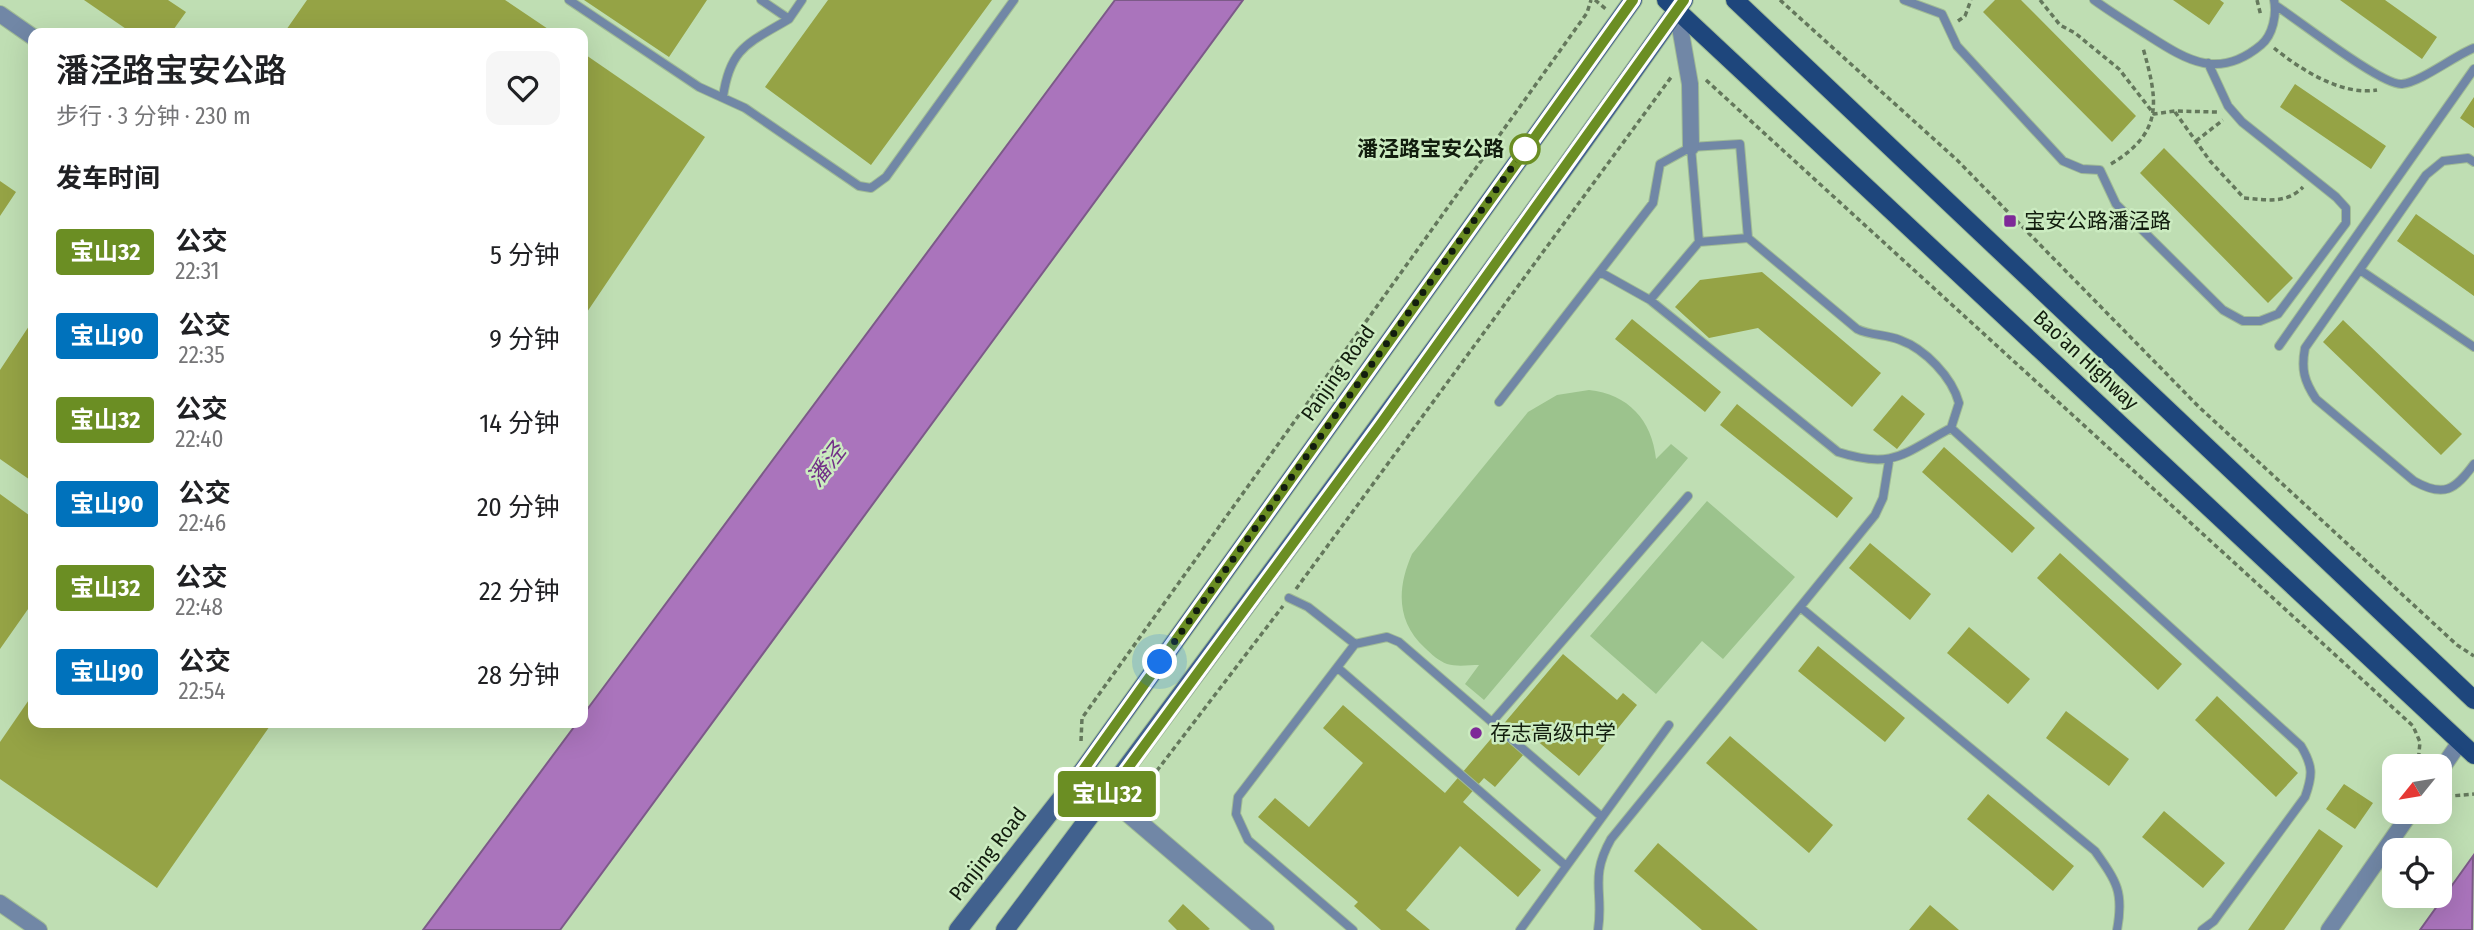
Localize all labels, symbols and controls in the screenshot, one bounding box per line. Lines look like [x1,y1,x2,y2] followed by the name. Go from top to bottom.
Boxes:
[56,51,287,91] text: 潘泾路宝安公路
[486,51,560,125] button: heart
[56,102,251,130] text: 步行 · 3 分钟 · 230 m
[1510,134,1540,164] marker: 潘泾路宝安公路
[1357,136,1504,162] place label: 潘泾路宝安公路
[56,163,160,194] text: 发车时间
[2024,208,2171,234] place label: 宝安公路潘泾路
[2002,213,2018,229] marker: 宝安公路潘泾路
[175,226,227,257] text: 公交
[70,238,140,266] text: 宝山32
[490,240,560,271] text: 5 分钟
[175,257,219,285] text: 22:31
[2028,305,2145,416] street label: Bao'an Highway
[179,310,231,341] text: 公交
[1295,320,1381,426] street label: Panjing Road
[70,322,144,350] text: 宝山90
[489,324,560,355] text: 9 分钟
[179,341,225,369] text: 22:35
[175,394,227,425] text: 公交
[70,406,140,434] text: 宝山32
[479,408,560,439] text: 14 分钟
[175,425,223,453] text: 22:40
[801,437,852,492] water label: 潘泾
[179,478,231,509] text: 公交
[70,490,144,518] text: 宝山90
[477,492,560,523] text: 20 分钟
[179,509,226,537] text: 22:46
[175,562,227,593] text: 公交
[70,574,140,602] text: 宝山32
[479,576,560,607] text: 22 分钟
[175,593,223,621] text: 22:48
[1142,644,1177,679] your location
[179,646,231,677] text: 公交
[70,658,144,686] text: 宝山90
[477,660,560,691] text: 28 分钟
[179,677,225,705] text: 22:54
[1490,720,1616,746] place label: 存志高级中学
[1468,725,1484,741] marker: 存志高级中学
[2382,754,2452,824] north arrow
[2382,754,2452,908] map controls
[1058,771,1156,817] line badge: 宝山32
[1072,780,1142,808] text: 宝山32
[944,802,1032,906] street label: Panjing Road
[2382,838,2452,908] button: locate

